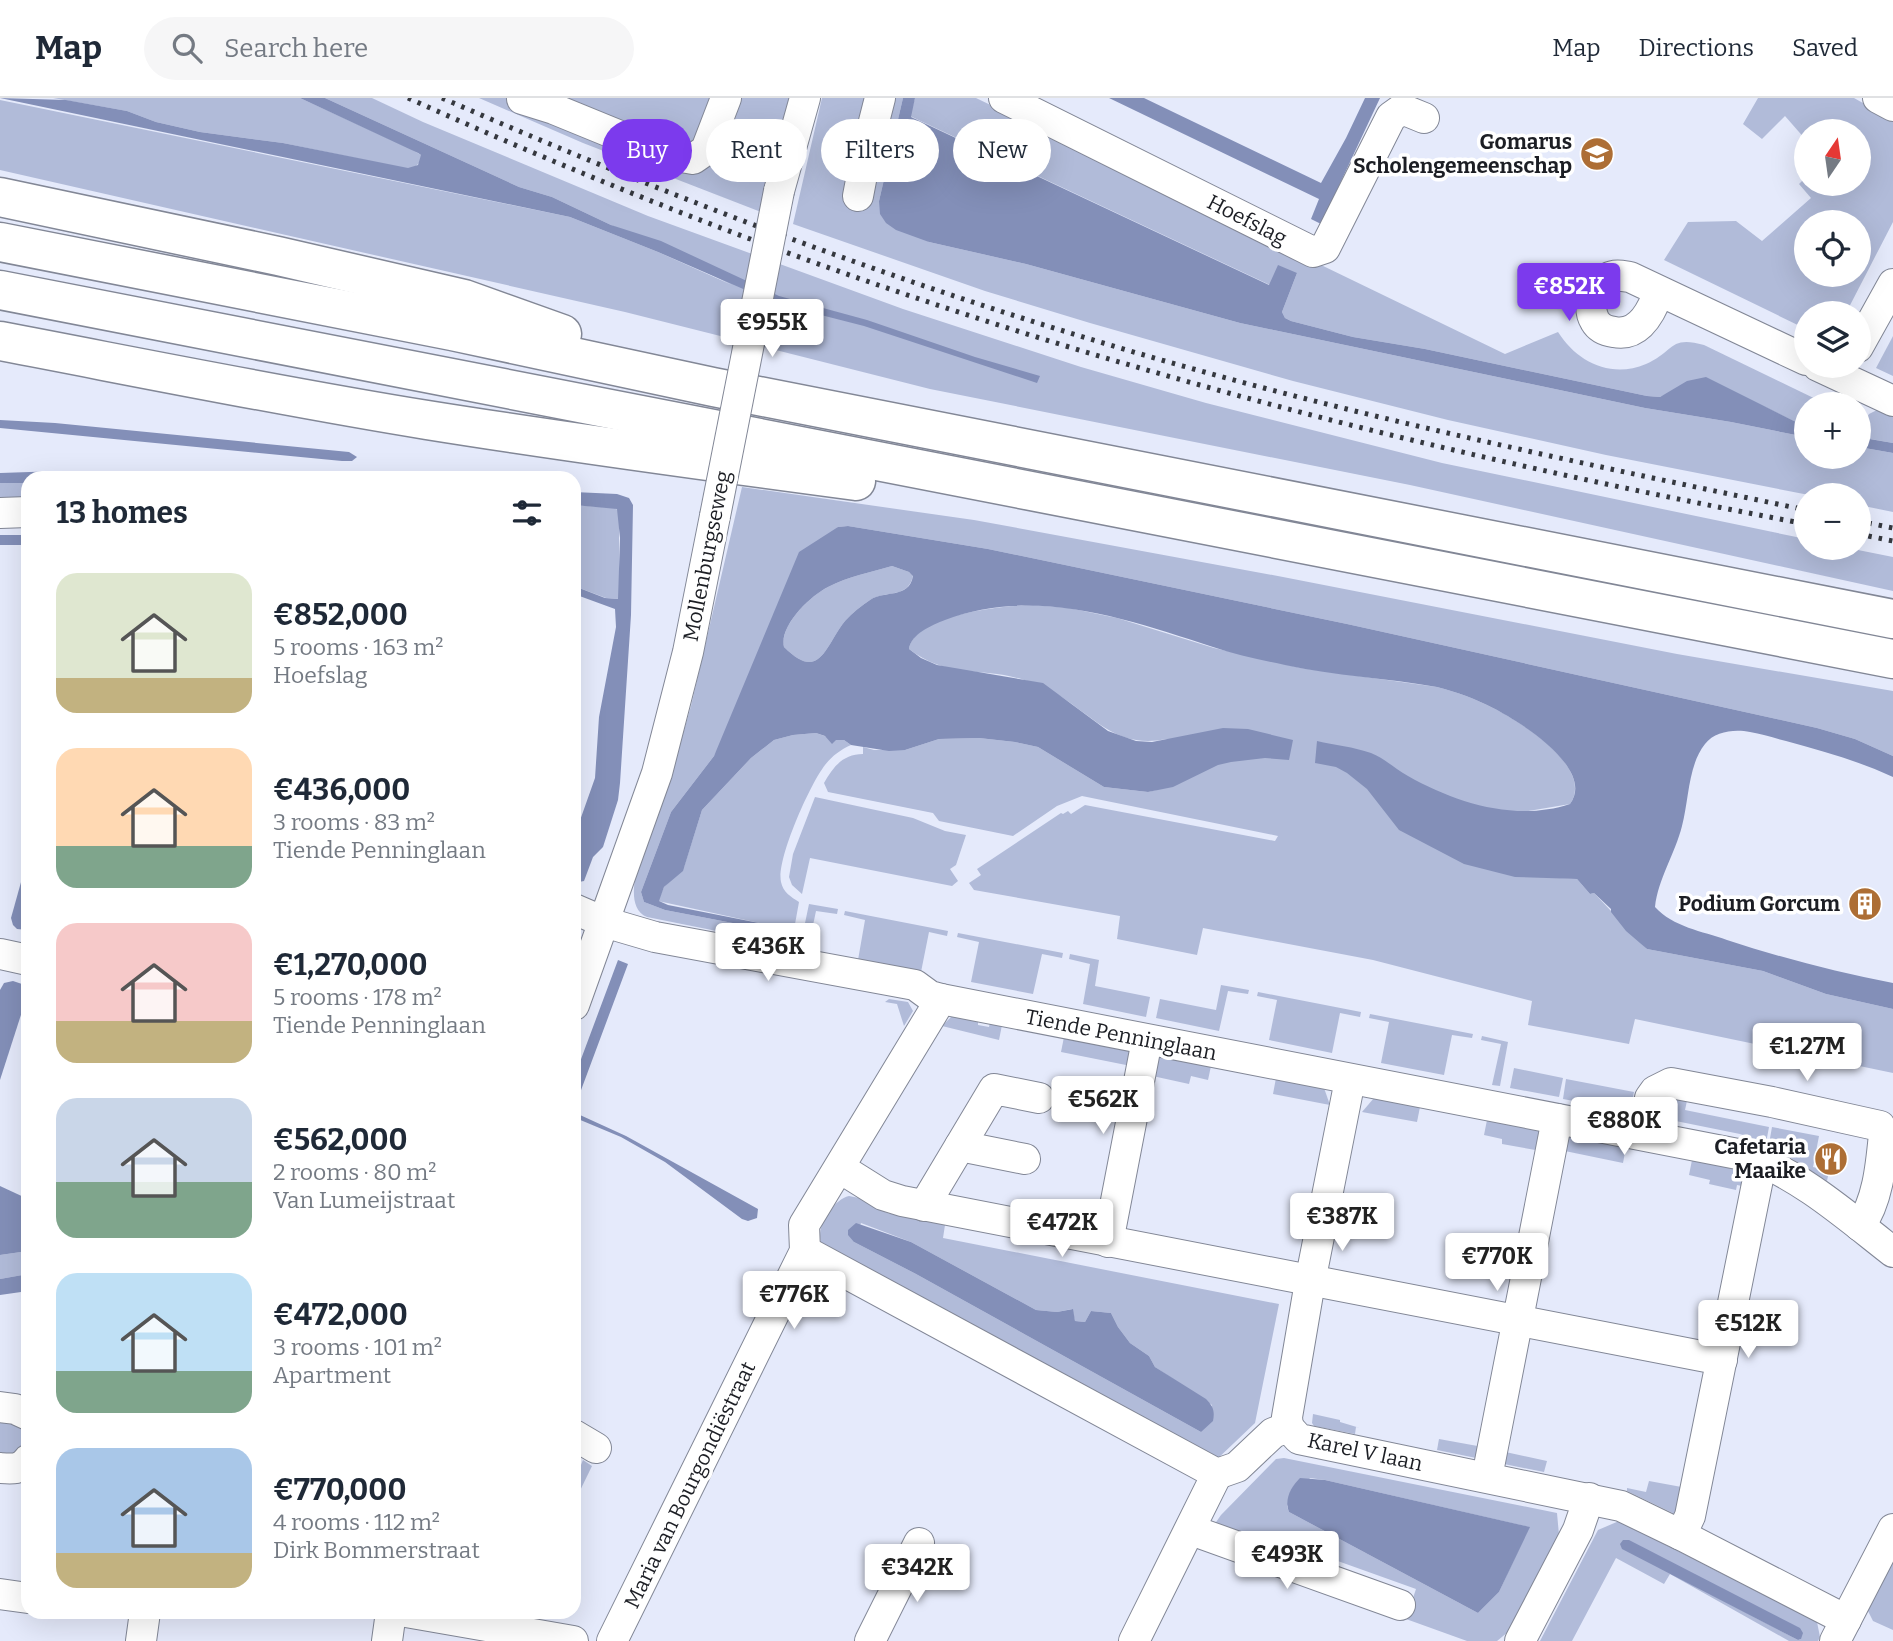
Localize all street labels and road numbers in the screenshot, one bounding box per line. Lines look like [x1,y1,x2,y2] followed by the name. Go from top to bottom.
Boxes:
[1203,189,1292,251] street label: Hoefslag
[678,468,736,644] street label: Mollenburgseweg
[1023,1004,1219,1066] street label: Tiende Penninglaan
[619,1357,761,1613] street label: Maria van Bourgondiëstraat
[1305,1427,1425,1477] street label: Karel V laan

